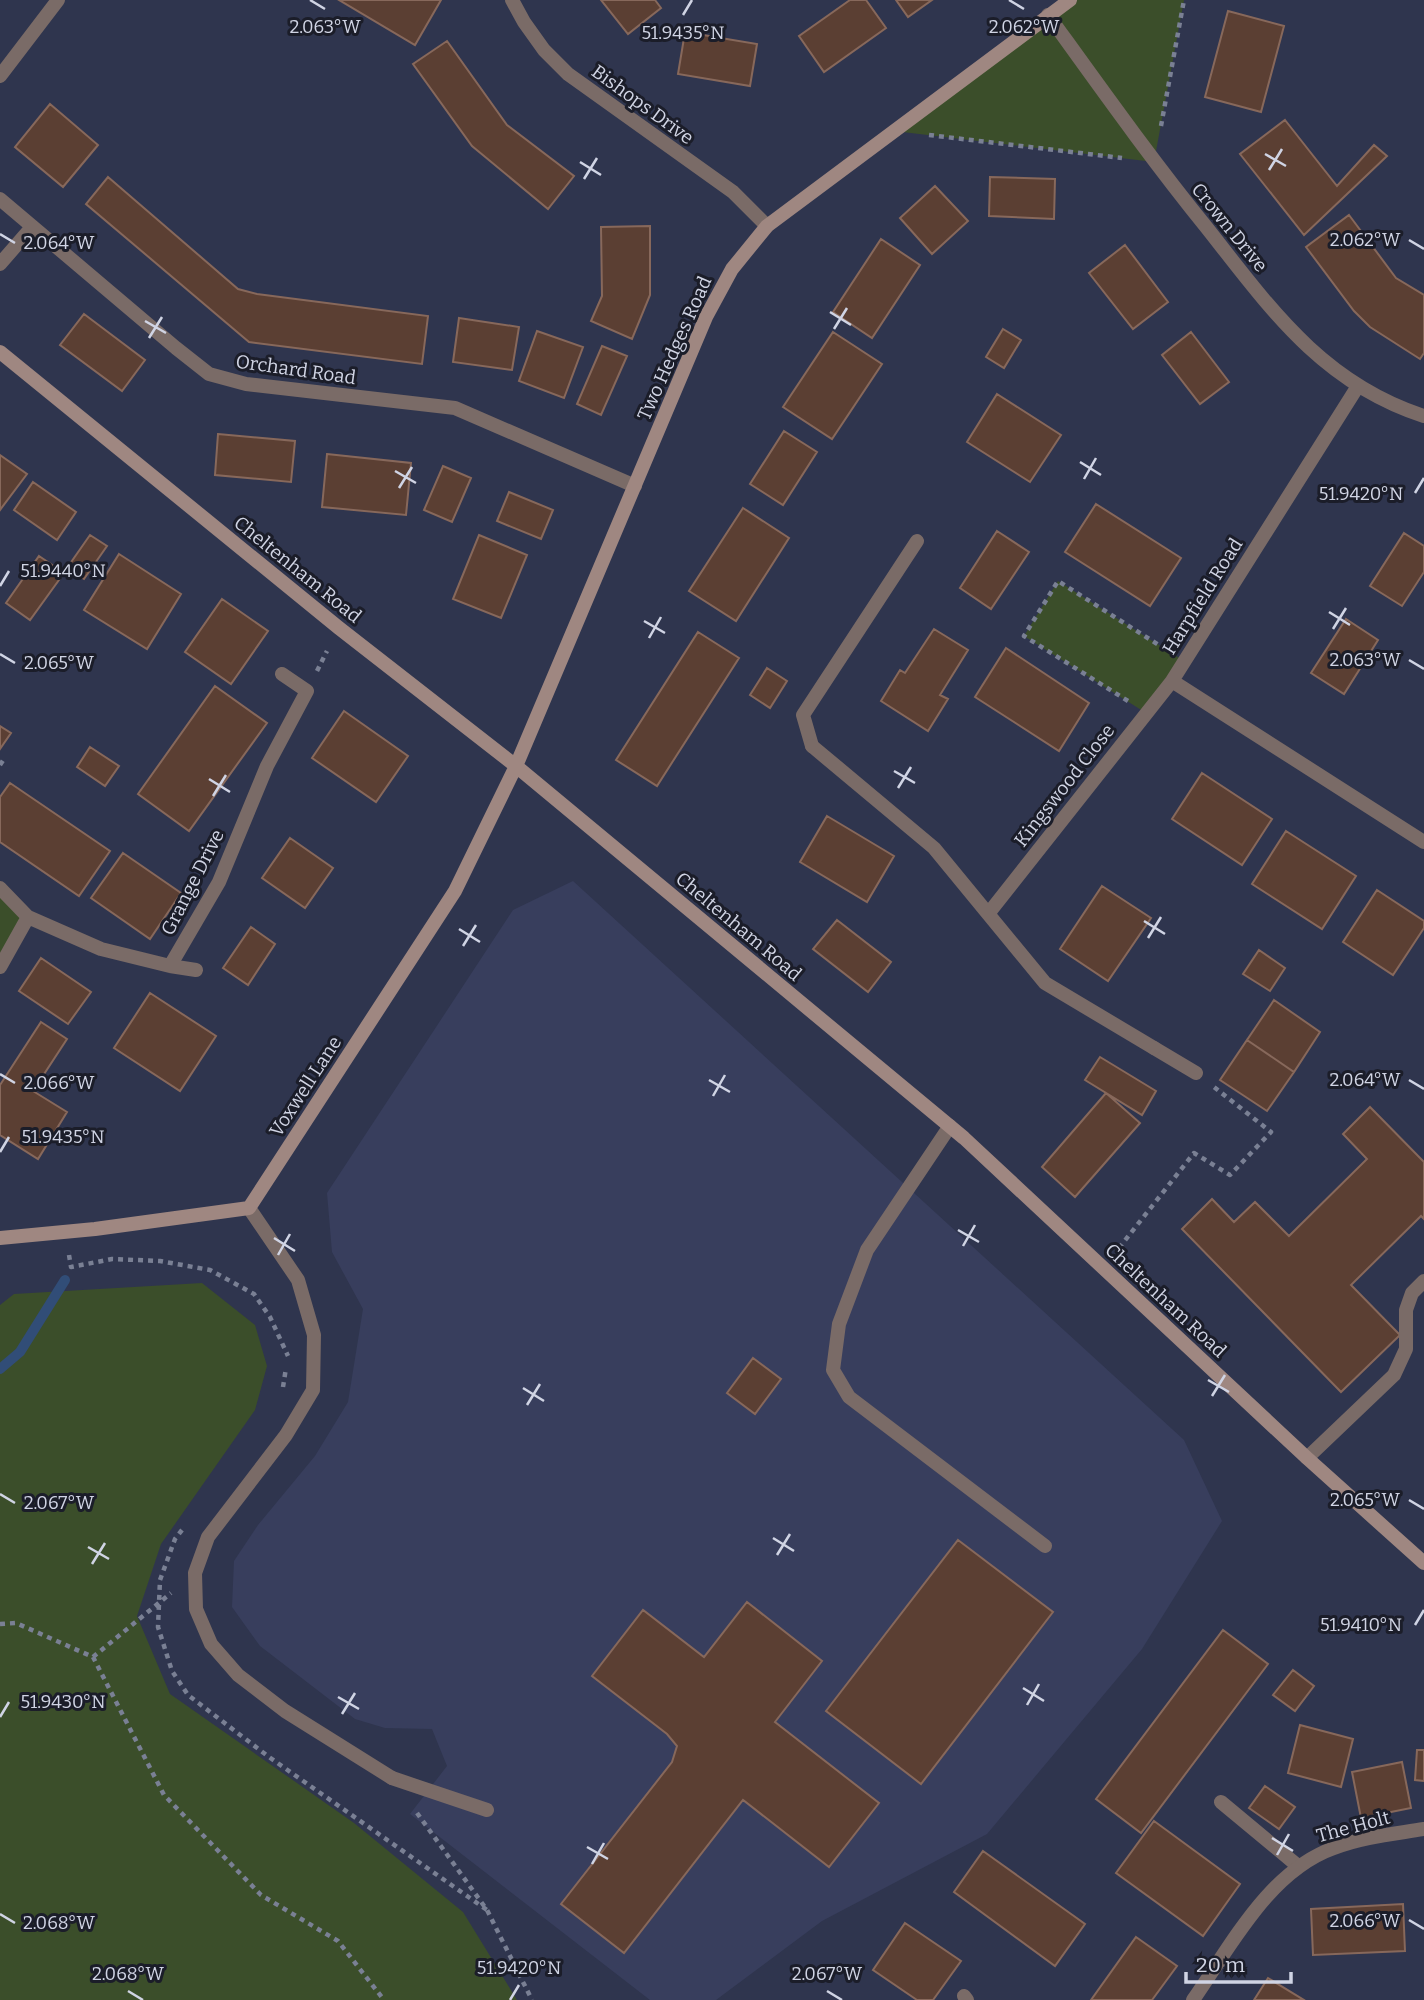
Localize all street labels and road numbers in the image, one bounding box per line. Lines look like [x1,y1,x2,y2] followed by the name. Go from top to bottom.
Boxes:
[587,60,698,149] street label: Bishops Drive
[1187,178,1273,276] street label: Crown Drive
[632,273,717,424] street label: Two Hedges Road
[234,350,357,389] street label: Orchard Road
[229,511,366,628] street label: Cheltenham Road
[1157,534,1247,659] street label: Harpfield Road
[1009,719,1119,851] street label: Kingswood Close
[156,825,229,939] street label: Grange Drive
[671,867,806,986] street label: Cheltenham Road
[264,1032,346,1141] street label: Voxwell Lane
[1100,1238,1231,1362] street label: Cheltenham Road
[1314,1806,1392,1847] street label: The Holt

